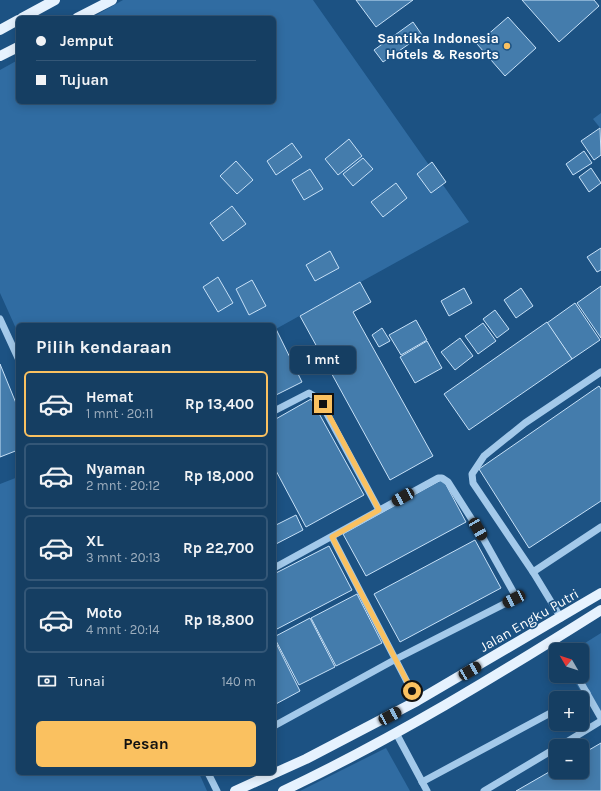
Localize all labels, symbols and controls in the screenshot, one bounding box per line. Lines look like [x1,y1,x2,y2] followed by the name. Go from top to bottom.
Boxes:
[377,30,499,63] place label: Santika Indonesia Hotels & Resorts
[60,32,113,50] text: Jemput
[502,41,512,51] marker: Santika Indonesia Hotels & Resorts
[60,71,109,89] text: Tujuan
[36,336,172,358] text: Pilih kendaraan
[290,346,356,374] callout: 1 mnt
[306,352,340,367] text: 1 mnt
[38,386,74,422] icon: car
[86,388,133,406] text: Hemat
[185,395,254,413] text: Rp 13,400
[314,395,332,413] route end
[86,406,154,421] text: 1 mnt · 20:11
[38,458,74,494] icon: car
[86,460,145,478] text: Nyaman
[184,467,254,485] text: Rp 18,000
[86,478,160,493] text: 2 mnt · 20:12
[390,486,416,508] car
[467,516,489,542] car
[38,530,74,566] icon: car
[86,532,104,550] text: XL
[183,539,254,557] text: Rp 22,700
[86,550,160,565] text: 3 mnt · 20:13
[477,585,582,656] street label: Jalan Engku Putri
[501,588,527,610] car
[38,602,74,638] icon: car
[86,604,122,622] text: Moto
[184,611,254,629] text: Rp 18,800
[86,622,160,637] text: 4 mnt · 20:14
[549,643,589,683] north arrow
[549,643,589,779] map controls
[457,660,483,682] car
[36,670,58,692] icon: cash
[68,672,105,690] text: Tunai
[221,674,256,689] text: 140 m
[403,682,421,700] route start
[549,691,589,731] button: +
[377,705,403,727] car
[36,721,256,767] button: Pesan
[549,739,589,779] button: −

